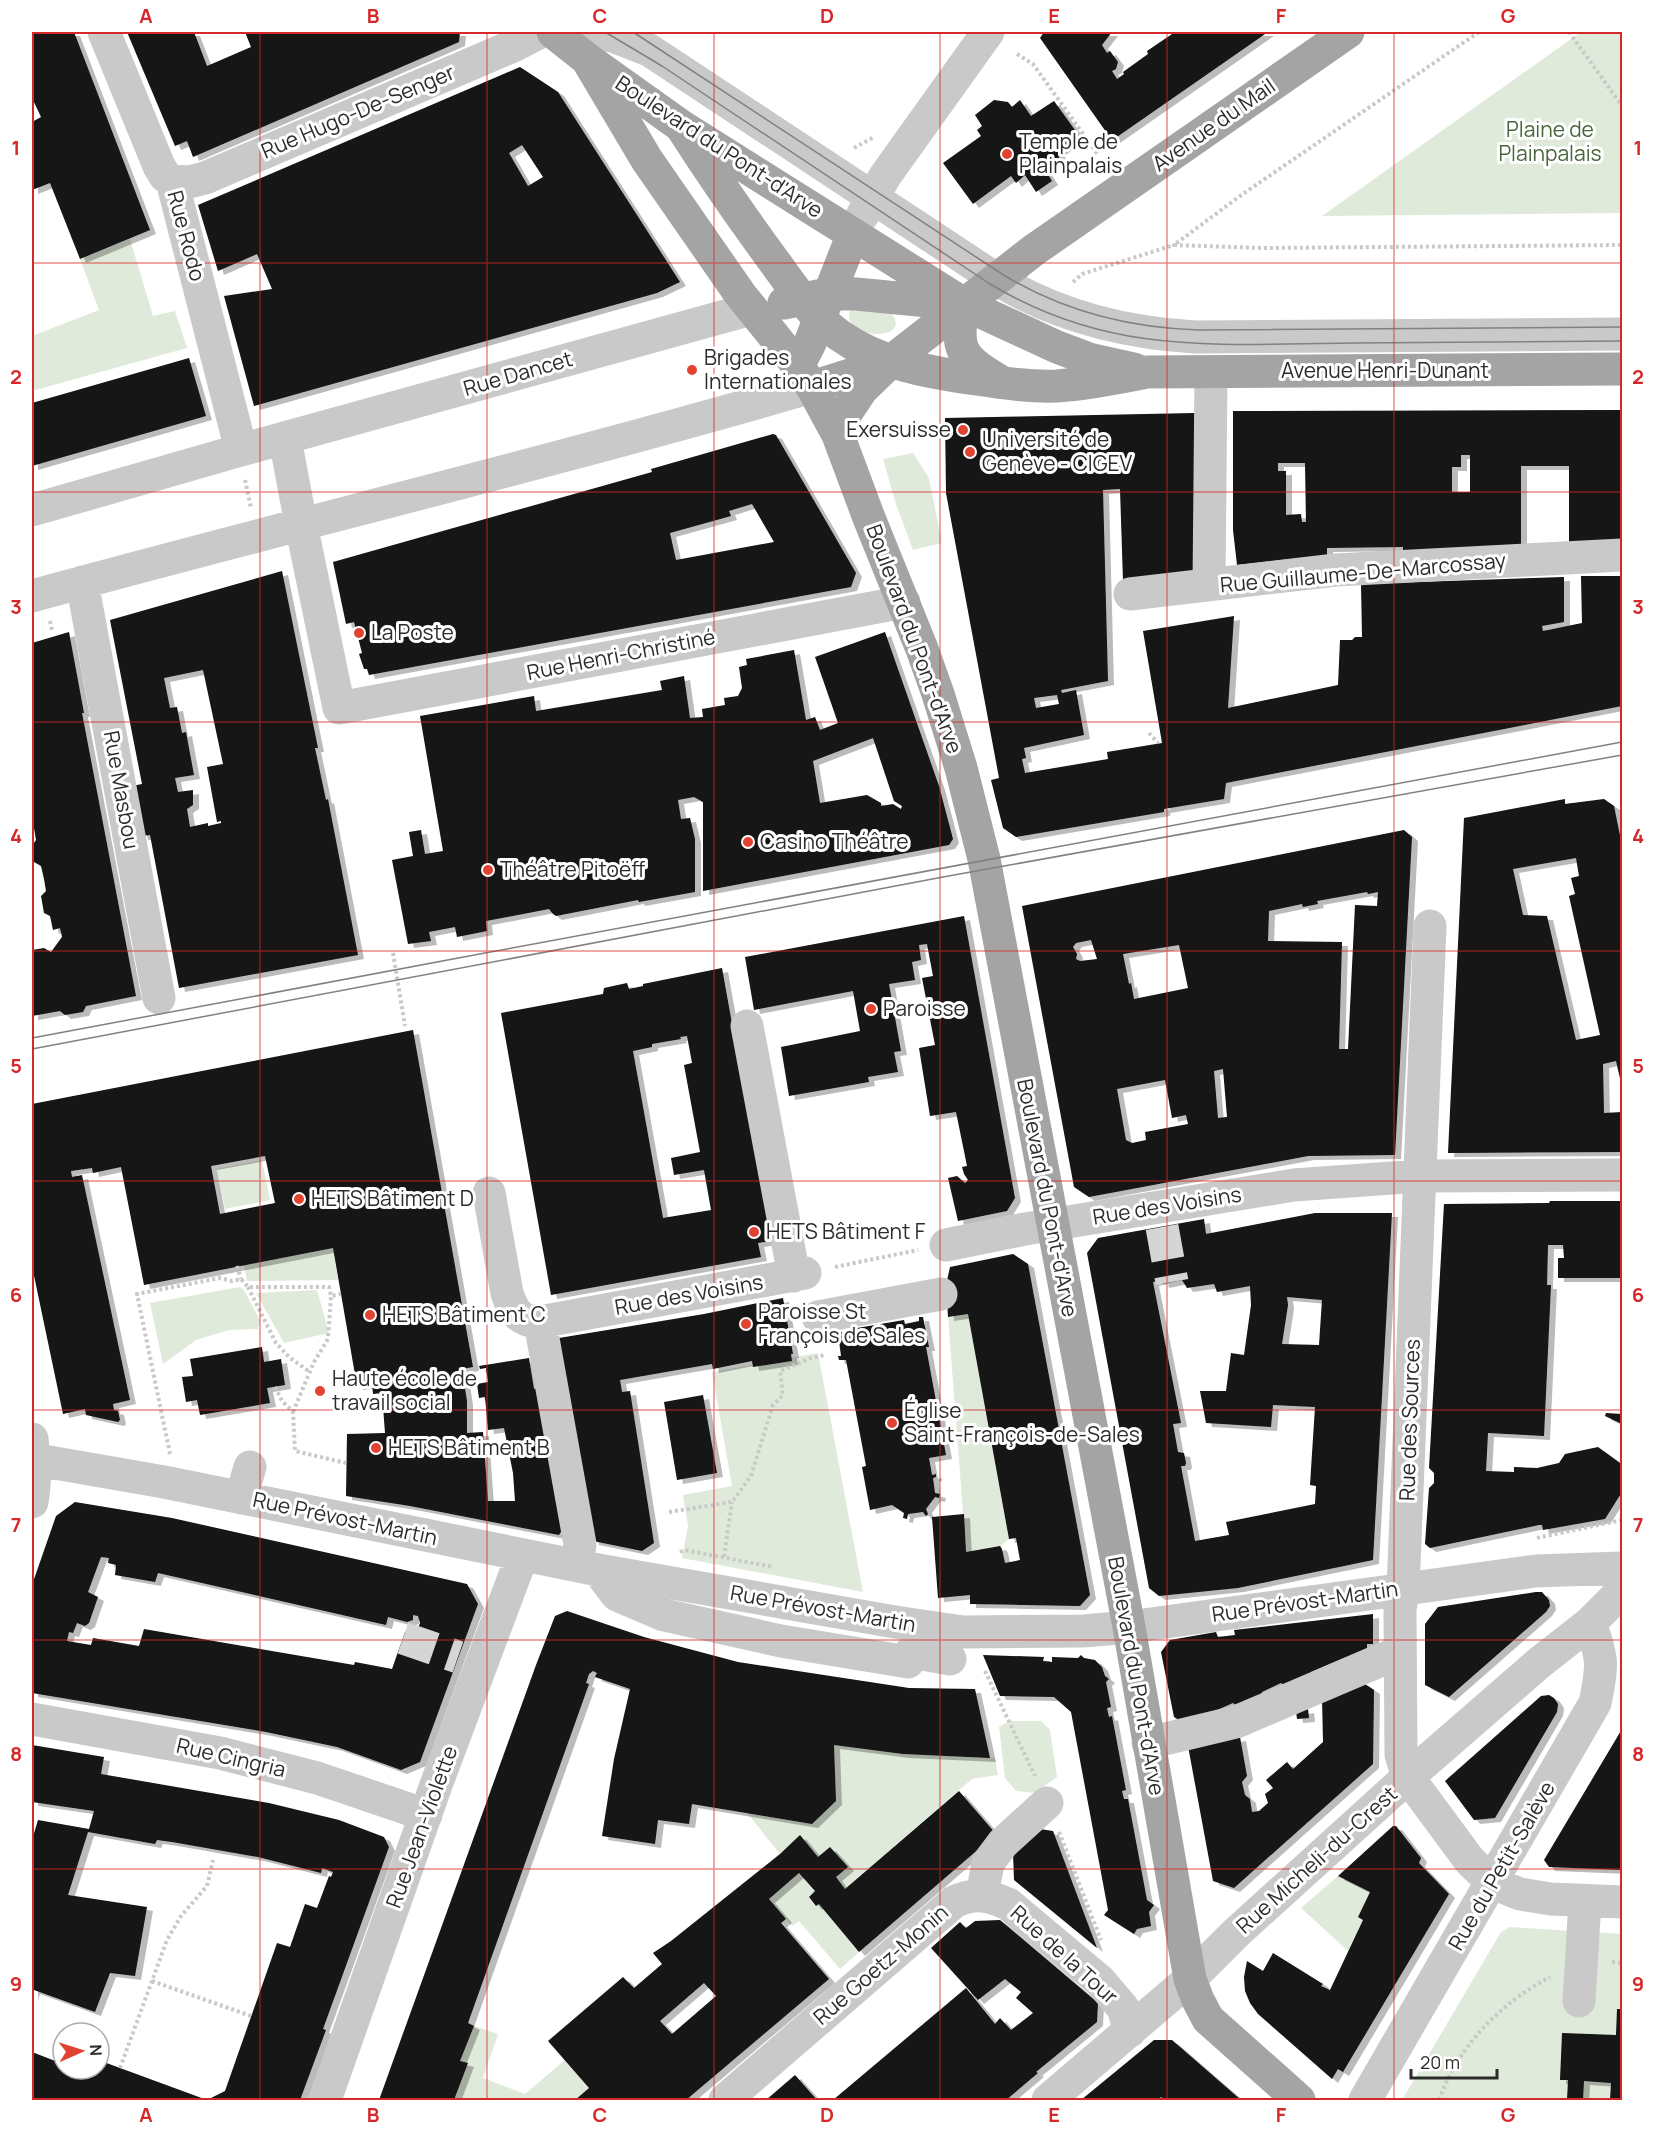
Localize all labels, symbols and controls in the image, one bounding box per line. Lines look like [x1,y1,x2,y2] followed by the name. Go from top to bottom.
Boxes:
[139,2,153,29] text: A
[367,2,380,29] text: B
[593,2,607,29] text: C
[820,2,834,29] text: D
[1048,2,1060,29] text: E
[1276,2,1287,29] text: F
[1501,2,1516,29] text: G
[257,57,459,165] street label: Rue Hugo-De-Senger
[610,69,829,224] street label: Boulevard du Pont-d'Arve
[1146,71,1281,177] street label: Avenue du Mail
[1498,115,1602,167] park label: Plaine de Plainpalais
[1019,127,1122,179] place label: Temple de Plainpalais
[12,134,20,161] text: 1
[1634,134,1642,161] text: 1
[1000,147,1014,161] marker: Temple de Plainpalais
[161,187,212,284] street label: Rue Rodo
[704,343,851,395] place label: Brigades Internationales
[460,344,576,402] street label: Rue Dancet
[1281,356,1489,384] street label: Avenue Henri-Dunant
[10,363,22,390] text: 2
[685,363,699,377] marker: Brigades Internationales
[1632,363,1644,390] text: 2
[846,415,951,443] place label: Exersuisse
[956,423,970,437] marker: Exersuisse
[982,425,1133,477] place label: Université de Genève - CIGEV
[963,445,977,459] marker: Université de Genève - CIGEV
[860,520,969,757] street label: Boulevard du Pont-d'Arve
[1219,546,1507,598] street label: Rue Guillaume-De-Marcossay
[10,593,22,620] text: 3
[1632,593,1644,620] text: 3
[371,618,454,646] place label: La Poste
[524,622,717,686] street label: Rue Henri-Christiné
[352,626,366,640] marker: La Poste
[98,728,146,851] street label: Rue Masbou
[10,822,22,849] text: 4
[1632,822,1644,849] text: 4
[760,827,908,855] place label: Casino Théâtre
[741,835,755,849] marker: Casino Théâtre
[500,855,645,883] place label: Théâtre Pitoëff
[481,863,495,877] marker: Théâtre Pitoëff
[883,994,966,1022] place label: Paroisse
[864,1002,878,1016] marker: Paroisse
[10,1052,22,1079] text: 5
[1632,1052,1644,1079] text: 5
[1011,1076,1085,1319] street label: Boulevard du Pont-d'Arve
[1090,1179,1243,1231] street label: Rue des Voisins
[311,1184,474,1212] place label: HETS Bâtiment D
[292,1192,306,1206] marker: HETS Bâtiment D
[766,1217,926,1245] place label: HETS Bâtiment F
[747,1225,761,1239] marker: HETS Bâtiment F
[612,1267,765,1321] street label: Rue des Voisins
[10,1281,22,1308] text: 6
[1632,1281,1644,1308] text: 6
[758,1297,925,1349] place label: Paroisse St François de Sales
[382,1300,546,1328] place label: HETS Bâtiment C
[363,1308,377,1322] marker: HETS Bâtiment C
[739,1317,753,1331] marker: Paroisse St François de Sales
[1392,1339,1426,1501] street label: Rue des Sources
[332,1364,477,1416] place label: Haute école de travail social
[313,1384,327,1398] marker: Haute école de travail social
[904,1396,1140,1448] place label: Église Saint-François-de-Sales
[885,1416,899,1430] marker: Église Saint-François-de-Sales
[388,1433,550,1461] place label: HETS Bâtiment B
[369,1441,383,1455] marker: HETS Bâtiment B
[250,1485,440,1551] street label: Rue Prévost-Martin
[11,1511,21,1538] text: 7
[1633,1511,1643,1538] text: 7
[1102,1554,1172,1797] street label: Boulevard du Pont-d'Arve
[1210,1574,1400,1628] street label: Rue Prévost-Martin
[728,1578,918,1638] street label: Rue Prévost-Martin
[174,1731,289,1783] street label: Rue Cingria
[10,1740,22,1767] text: 8
[1632,1740,1644,1767] text: 8
[379,1742,463,1912] street label: Rue Jean-Violette
[1441,1776,1561,1955] street label: Rue du Petit-Salève
[1230,1779,1403,1939] street label: Rue Micheli-du-Crest
[807,1898,954,2031] street label: Rue Goetz-Monin
[1005,1899,1125,2010] street label: Rue de la Tour
[10,1970,22,1997] text: 9
[1632,1970,1644,1997] text: 9
[51,2021,111,2081] north arrow
[1411,2042,1496,2080] scale bar
[85,2044,107,2057] text: N
[1420,2050,1460,2074] text: 20 m
[139,2101,153,2128] text: A
[367,2101,380,2128] text: B
[593,2101,607,2128] text: C
[820,2101,834,2128] text: D
[1048,2101,1060,2128] text: E
[1276,2101,1287,2128] text: F
[1501,2101,1516,2128] text: G

